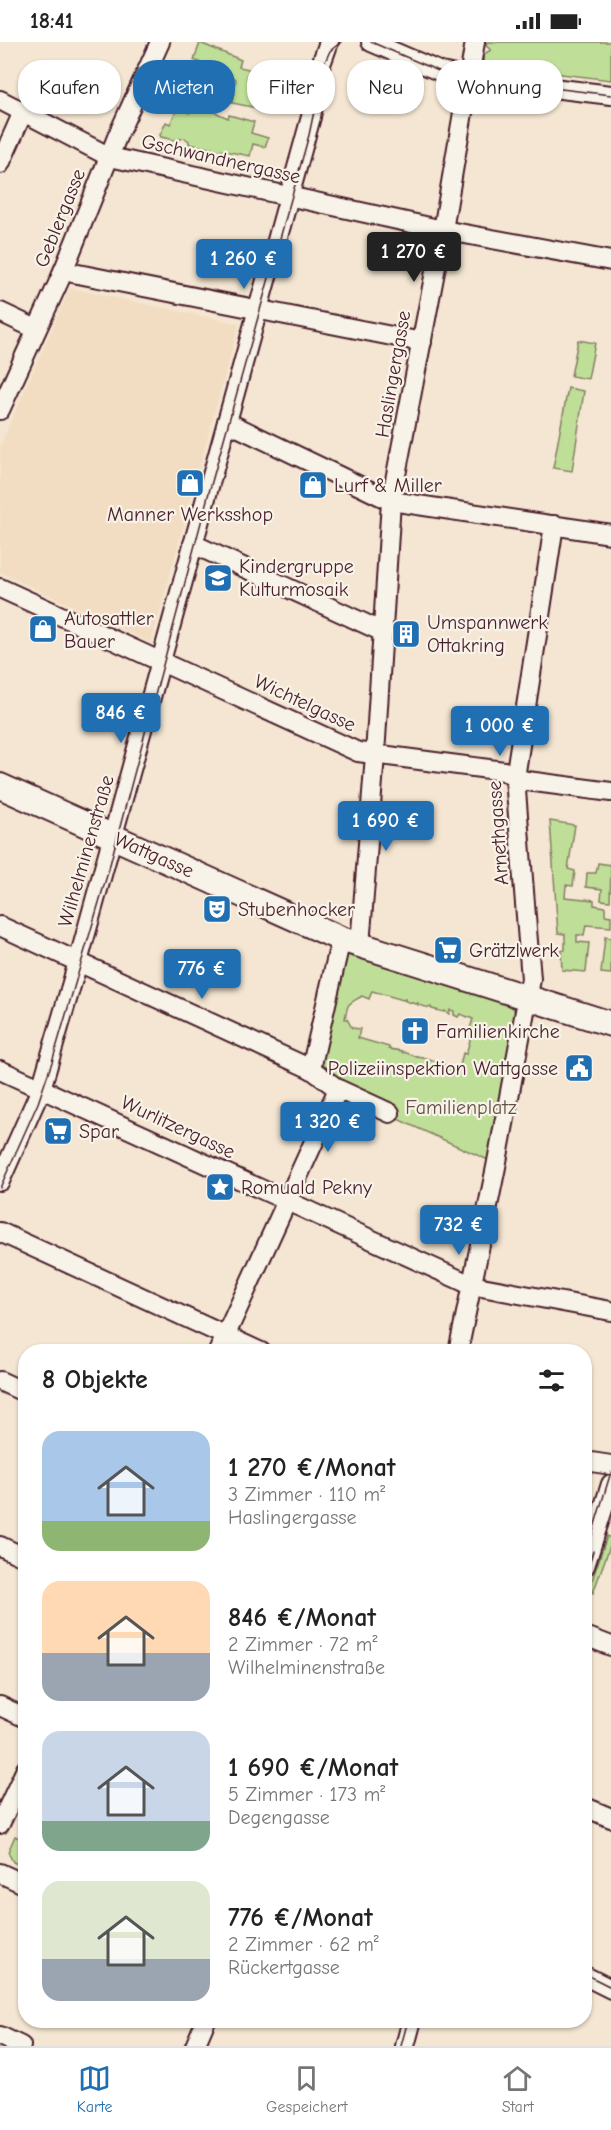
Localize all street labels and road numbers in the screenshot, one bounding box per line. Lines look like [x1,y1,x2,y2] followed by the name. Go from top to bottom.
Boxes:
[139,130,303,188] street label: Gschwandnergasse
[30,165,90,271] street label: Geblergasse
[371,309,415,439] street label: Haslingergasse
[251,669,359,737] street label: Wichtelgasse
[53,772,119,930] street label: Wilhelminenstraße
[483,780,513,886] street label: Arnethgasse
[111,827,197,883] street label: Wattgasse
[117,1091,239,1163] street label: Wurlitzergasse

